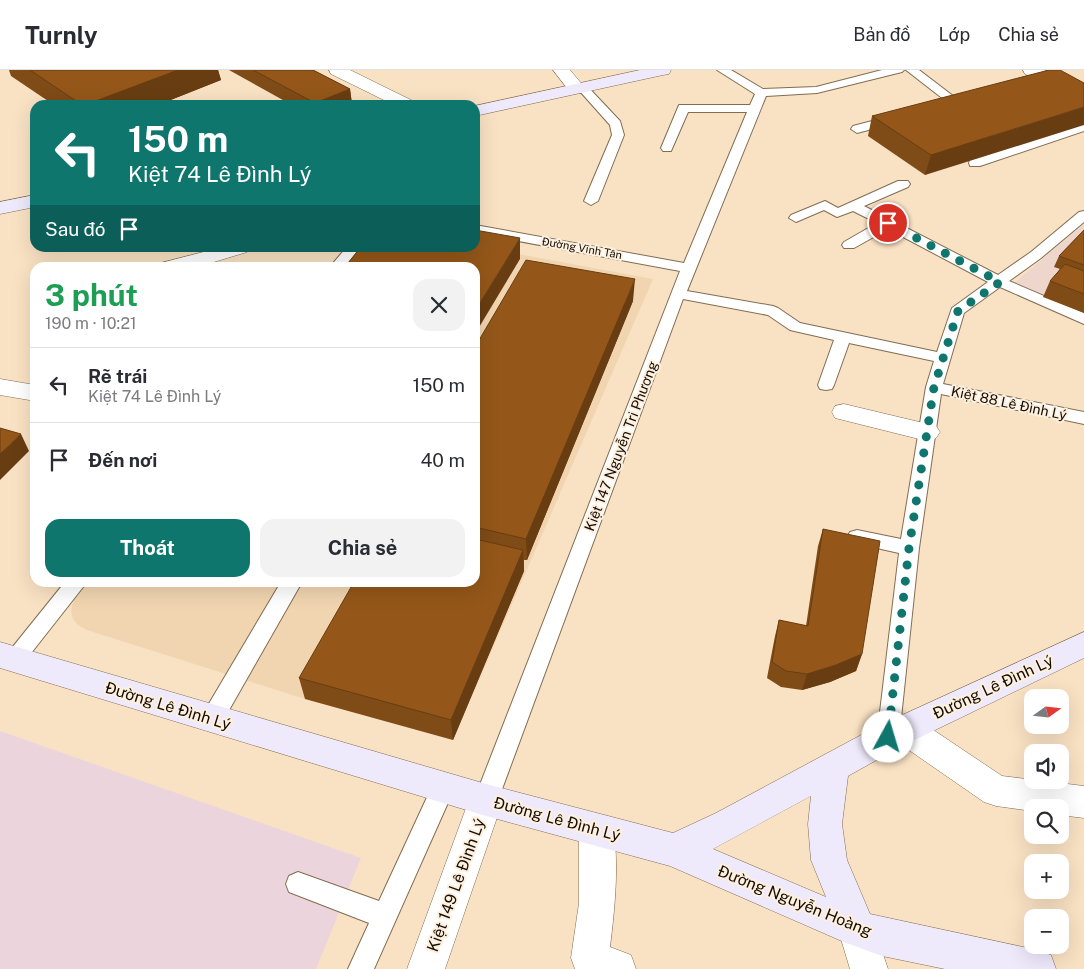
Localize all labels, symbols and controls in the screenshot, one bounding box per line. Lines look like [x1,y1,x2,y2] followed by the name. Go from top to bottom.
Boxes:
[25,21,98,49] text: Turnly
[853,24,911,45] text: Bản đồ
[939,24,970,45] text: Lớp
[998,24,1059,45] text: Chia sẻ
[128,119,228,160] text: 150 m
[45,120,110,185] icon: left
[128,161,311,187] text: Kiệt 74 Lê Đình Lý
[867,202,909,244] pin
[874,209,902,237] icon: arrive
[115,215,143,243] icon: arrive
[45,218,105,240] text: Sau đó
[541,235,623,261] street label: Đường Vĩnh Tân
[45,277,138,313] text: 3 phút
[413,279,465,331] button: close
[45,314,137,333] text: 190 m · 10:21
[581,358,661,533] street label: Kiệt 147 Nguyễn Tri Phương
[88,365,147,387] text: Rẽ trái
[45,371,73,399] icon: left
[412,374,465,396] text: 150 m
[950,383,1069,423] street label: Kiệt 88 Lê Đình Lý
[88,387,221,406] text: Kiệt 74 Lê Đình Lý
[45,446,73,474] icon: arrive
[88,449,157,471] text: Đến nơi
[420,449,465,471] text: 40 m
[45,519,250,577] button: Thoát
[260,519,465,577] button: Chia sẻ
[930,651,1057,723] street label: Đường Lê Đình Lý
[103,678,234,734] street label: Đường Lê Đình Lý
[1024,689,1069,734] north arrow
[1024,689,1069,954] map controls
[861,710,913,762] position arrow
[1024,744,1069,789] button: sound
[491,793,623,845] street label: Đường Lê Đình Lý
[1024,799,1069,844] button: search
[423,815,489,954] street label: Kiệt 149 Lê Đình Lý
[1024,854,1069,899] button: +
[715,861,875,941] street label: Đường Nguyễn Hoàng
[1024,909,1069,954] button: −

